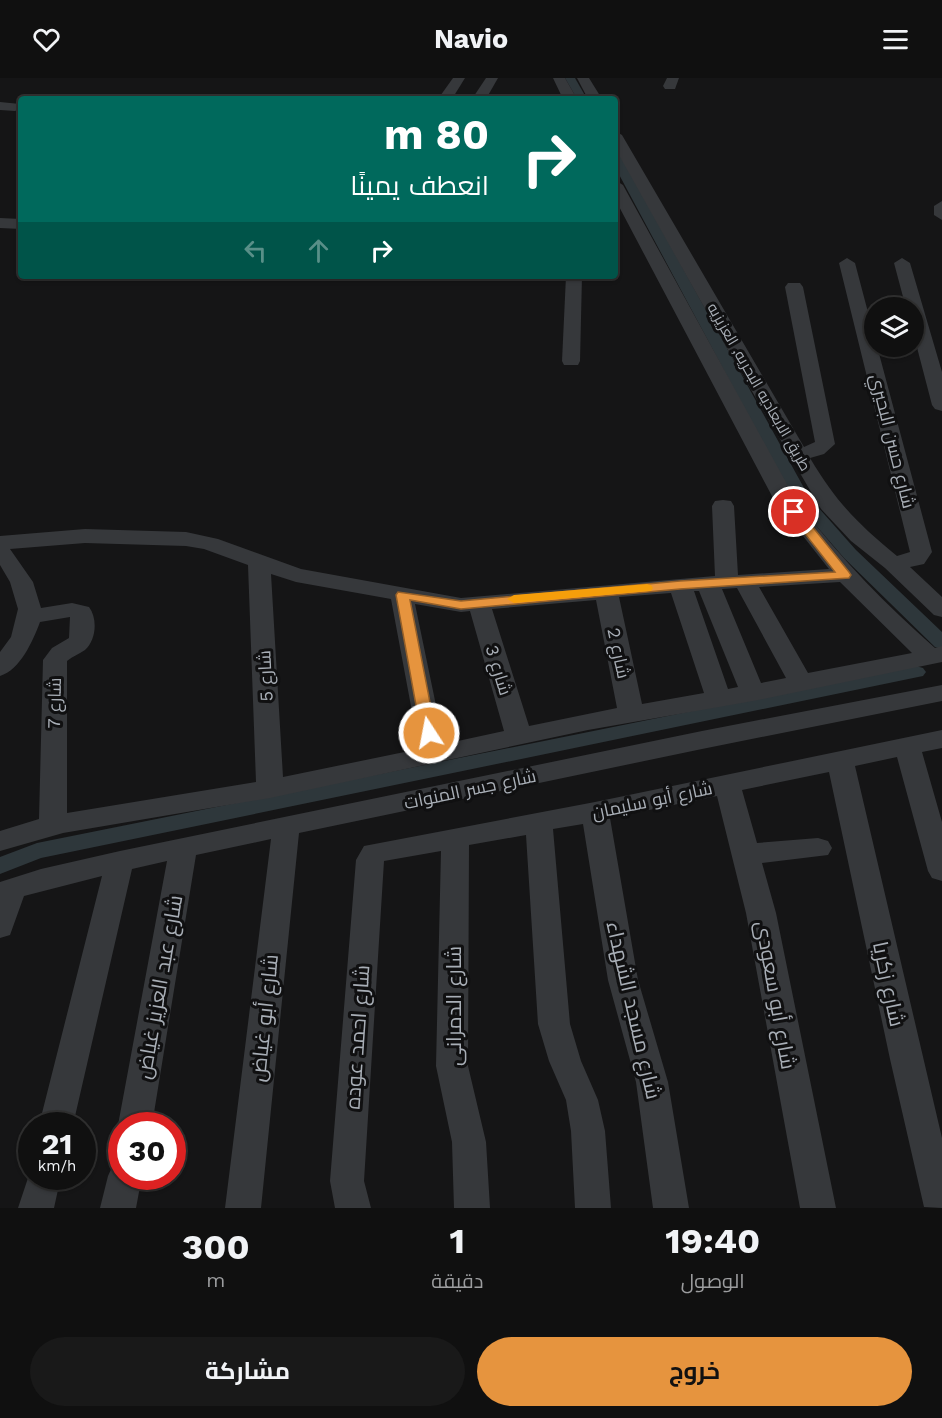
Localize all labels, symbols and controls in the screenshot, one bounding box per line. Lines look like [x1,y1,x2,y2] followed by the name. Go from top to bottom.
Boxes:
[30,23,63,56] icon: heart
[434,23,508,55] text: Navio
[879,23,912,56] icon: menu
[384,110,489,159] text: 80 m
[510,120,588,198] icon: right
[350,170,489,202] text: انعطف يمينًا
[239,234,272,267] icon: left
[302,234,335,267] icon: ahead
[365,234,398,267] icon: right
[864,297,924,357] map controls
[864,297,924,357] button: layers
[703,300,815,475] street label: طريق الابعاديه البحريه, العزيزيه
[862,372,920,511] street label: شارع حسن البحيري
[768,486,819,537] pin
[777,495,810,528] icon: arrive
[601,626,635,681] street label: شارع 2
[480,642,517,698] street label: شارع 3
[253,650,279,702] street label: شارع 5
[43,677,67,729] street label: شارع 7
[397,701,461,765] position arrow
[402,765,538,815] street label: شارع جسر المنوات
[590,777,714,825] street label: شارع أبو سليمان
[130,893,189,1081] street label: شارع عبد العزيز غياض
[599,918,667,1102] street label: شارع مسجد الشهداء
[749,919,801,1071] street label: شارع أبو سعودى
[866,939,910,1029] street label: شارع زكريا
[441,946,468,1066] street label: شارع الدمرانى
[245,953,285,1083] street label: شارع أبو غياض
[339,964,377,1110] street label: شارع احمد عوده
[108,1112,186,1190] speed limit sign: 30
[42,1126,72,1161] text: 21
[38,1157,76,1175] text: km/h
[450,1220,465,1262] text: 1
[665,1220,760,1262] text: 19:40
[182,1226,250,1268] text: 300
[206,1268,225,1292] text: m
[431,1269,483,1293] text: دقيقة
[681,1269,745,1293] text: الوصول
[30,1337,465,1406] button: مشاركة
[477,1337,912,1406] button: خروج

